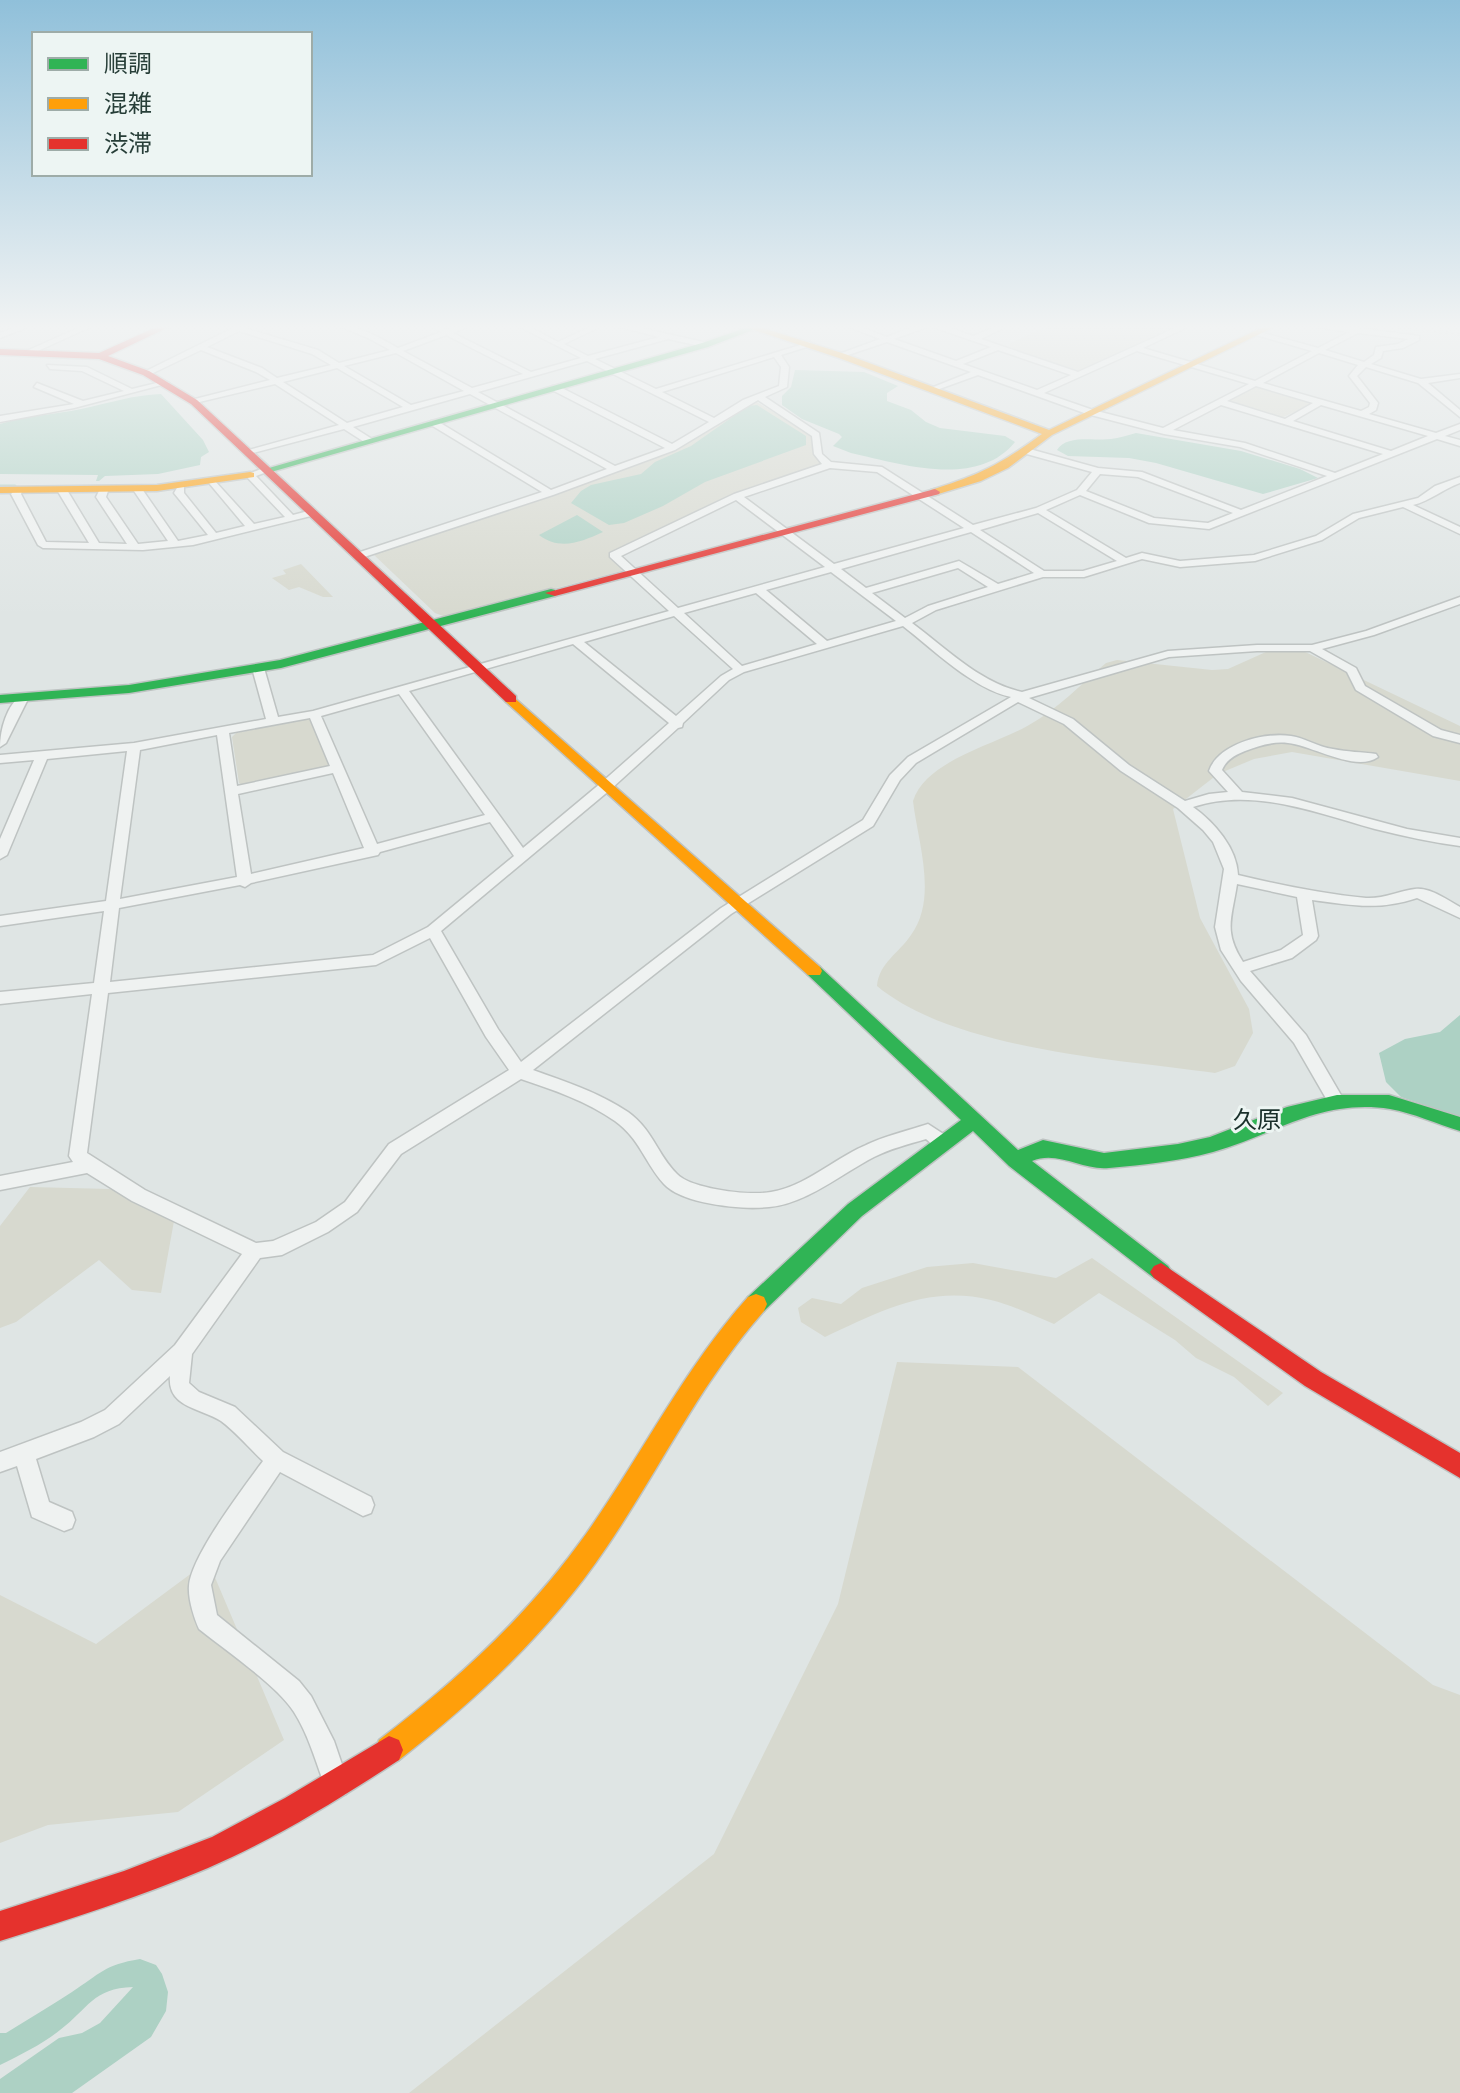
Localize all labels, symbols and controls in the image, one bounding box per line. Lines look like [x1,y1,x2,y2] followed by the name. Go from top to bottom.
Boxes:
[32,32,312,176] legend
[104,48,152,77] text: 順調
[104,88,152,117] text: 混雑
[104,128,152,157] text: 渋滞
[1233,1104,1281,1133] district label: 久原

